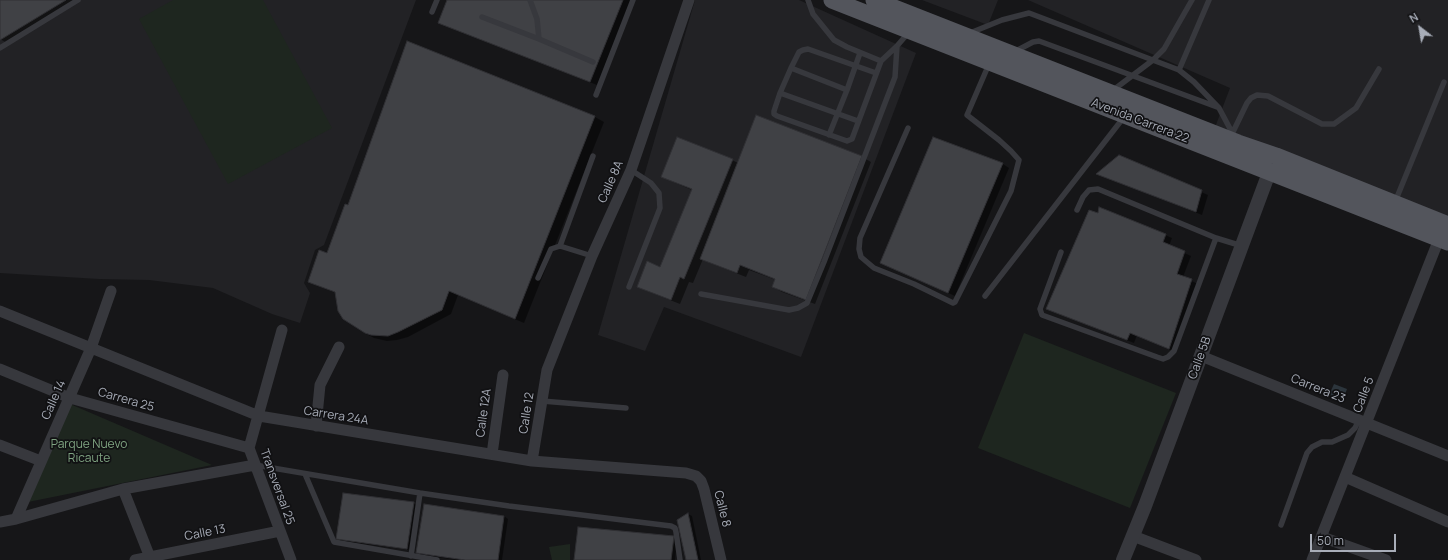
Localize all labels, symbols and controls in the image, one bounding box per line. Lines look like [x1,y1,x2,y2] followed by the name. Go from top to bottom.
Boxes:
[1400,8,1440,48] north arrow
[1406,9,1421,26] text: N
[1089,96,1191,146] street label: Avenida Carrera 22
[595,159,627,205] street label: Calle 8A
[1186,335,1214,381] street label: Calle 5B
[1289,372,1347,406] street label: Carrera 23
[1351,375,1377,415] street label: Calle 5
[39,378,69,422] street label: Calle 14
[96,385,156,415] street label: Carrera 25
[473,388,495,438] street label: Calle 12A
[517,391,537,435] street label: Calle 12
[303,404,369,428] street label: Carrera 24A
[51,438,127,466] park label: Parque Nuevo Ricaute
[257,447,297,527] street label: Transversal 25
[711,489,733,529] street label: Calle 8
[183,522,227,544] street label: Calle 13
[1312,526,1398,552] scale bar
[1317,532,1344,549] text: 50 m

